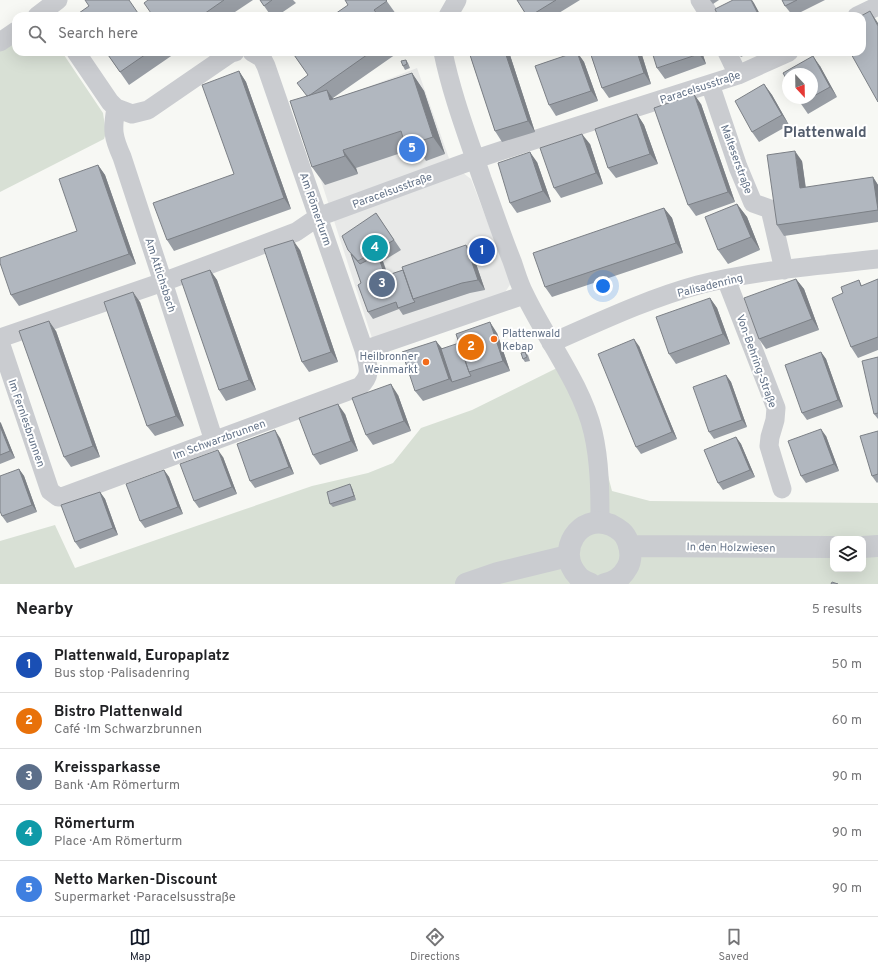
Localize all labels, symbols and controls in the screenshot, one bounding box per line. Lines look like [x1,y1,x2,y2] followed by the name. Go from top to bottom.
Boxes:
[12,12,866,56] search box
[26,23,48,45] icon: search
[58,25,138,44] text: Search here
[658,68,743,108] street label: Paracelsusstraße
[782,68,818,104] north arrow
[717,123,755,196] street label: Malteserstraße
[783,124,867,143] district label: Plattenwald
[399,134,425,164] pin: 5
[350,170,434,212] street label: Paracelsusstraße
[296,171,334,248] street label: Am Römerturm
[362,233,388,263] pin: 4
[141,236,179,314] street label: Am Attichsbach
[469,236,495,266] pin: 1
[369,269,395,299] pin: 3
[676,271,745,301] street label: Palisadenring
[593,276,613,296] your location
[733,313,779,410] street label: Von-Behring-Straße
[502,327,560,354] place label: Plattenwald Kebap
[458,332,484,362] pin: 2
[489,334,499,344] marker: Plattenwald Kebap
[359,350,419,377] place label: Heilbronner Weinmarkt
[421,357,431,367] marker: Heilbronner Weinmarkt
[4,378,48,469] street label: Im Fernlesbrunnen
[171,417,268,463] street label: Im Schwarzbrunnen
[830,536,866,572] map controls
[830,536,866,572] button: layers
[686,540,776,556] street label: In den Holzwiesen
[16,599,73,621] text: Nearby
[812,602,862,618] text: 5 results
[54,647,230,666] text: Plattenwald, Europaplatz
[26,657,32,673] text: 1
[832,657,862,673] text: 50 m
[54,666,190,682] text: Bus stop · Palisadenring
[54,703,183,722] text: Bistro Plattenwald
[25,713,33,729] text: 2
[832,713,862,729] text: 60 m
[54,722,202,738] text: Café · Im Schwarzbrunnen
[54,759,161,778] text: Kreissparkasse
[25,769,33,785] text: 3
[832,769,862,785] text: 90 m
[54,778,180,794] text: Bank · Am Römerturm
[54,815,135,834] text: Römerturm
[25,825,33,841] text: 4
[832,825,862,841] text: 90 m
[54,834,182,850] text: Place · Am Römerturm
[54,871,217,890] text: Netto Marken-Discount
[25,881,33,897] text: 5
[832,881,862,897] text: 90 m
[54,890,236,906] text: Supermarket · Paracelsusstraße
[129,926,151,964] tab: Map
[410,926,460,964] tab: Directions
[718,926,749,964] tab: Saved

